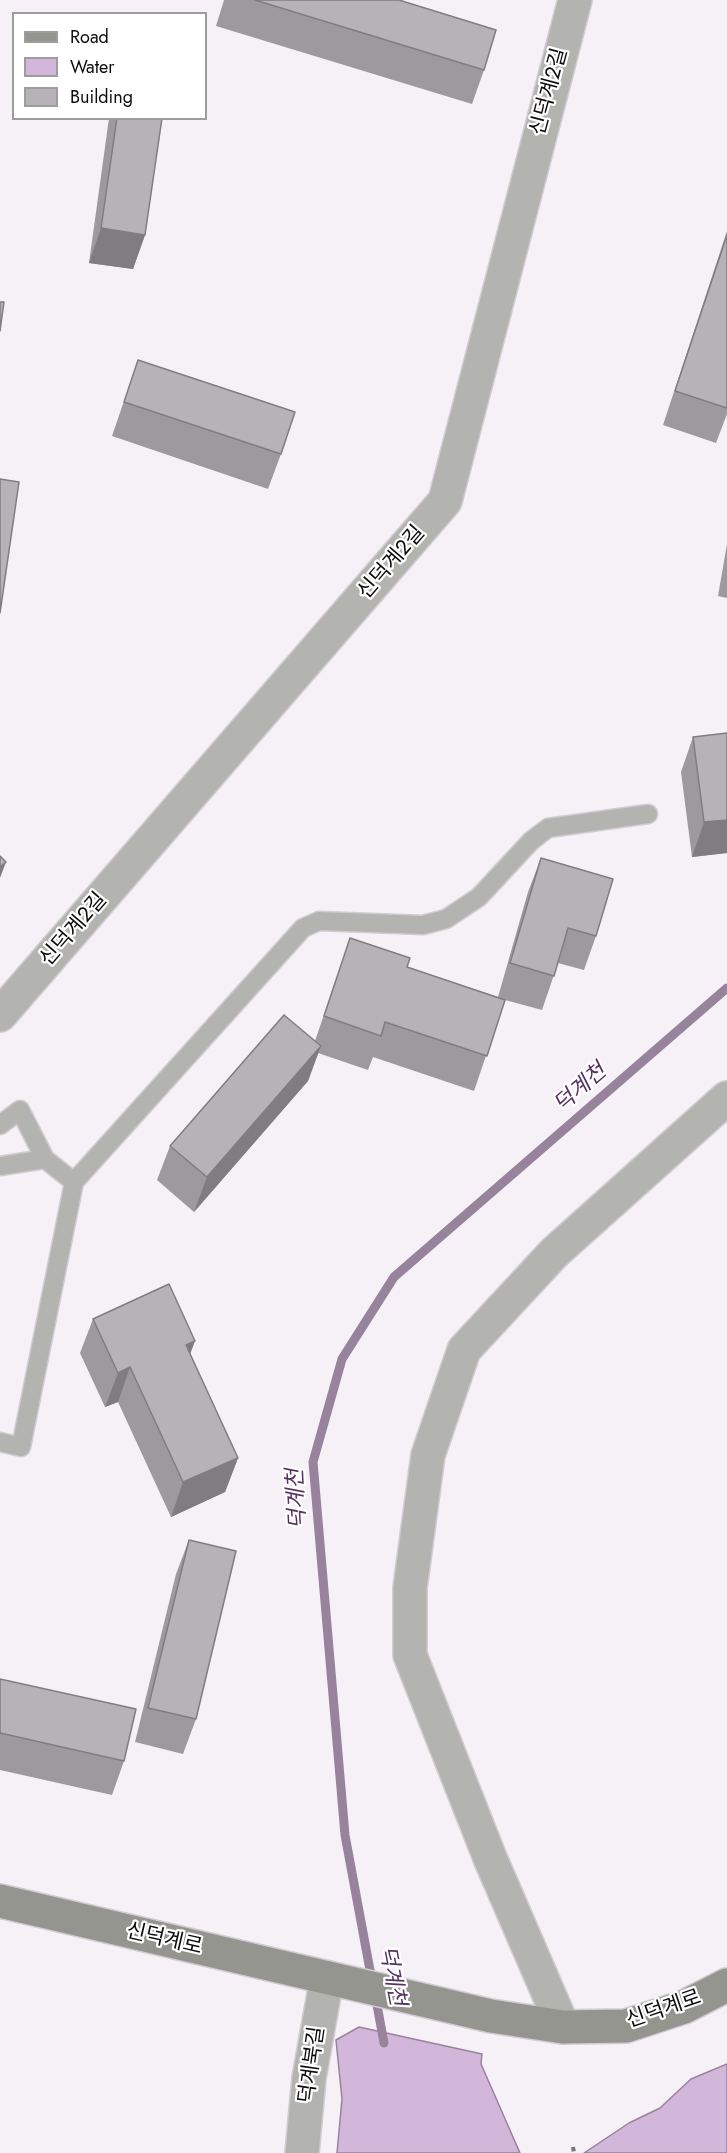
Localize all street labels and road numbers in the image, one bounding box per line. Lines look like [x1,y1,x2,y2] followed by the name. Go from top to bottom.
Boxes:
[526,46,574,138] street label: 신덕계2길
[353,521,431,605] street label: 신덕계2길
[35,888,113,972] street label: 신덕계2길
[124,1919,204,1961] street label: 신덕계로
[623,1986,705,2034] street label: 신덕계로
[295,2025,331,2105] street label: 덕계북길

